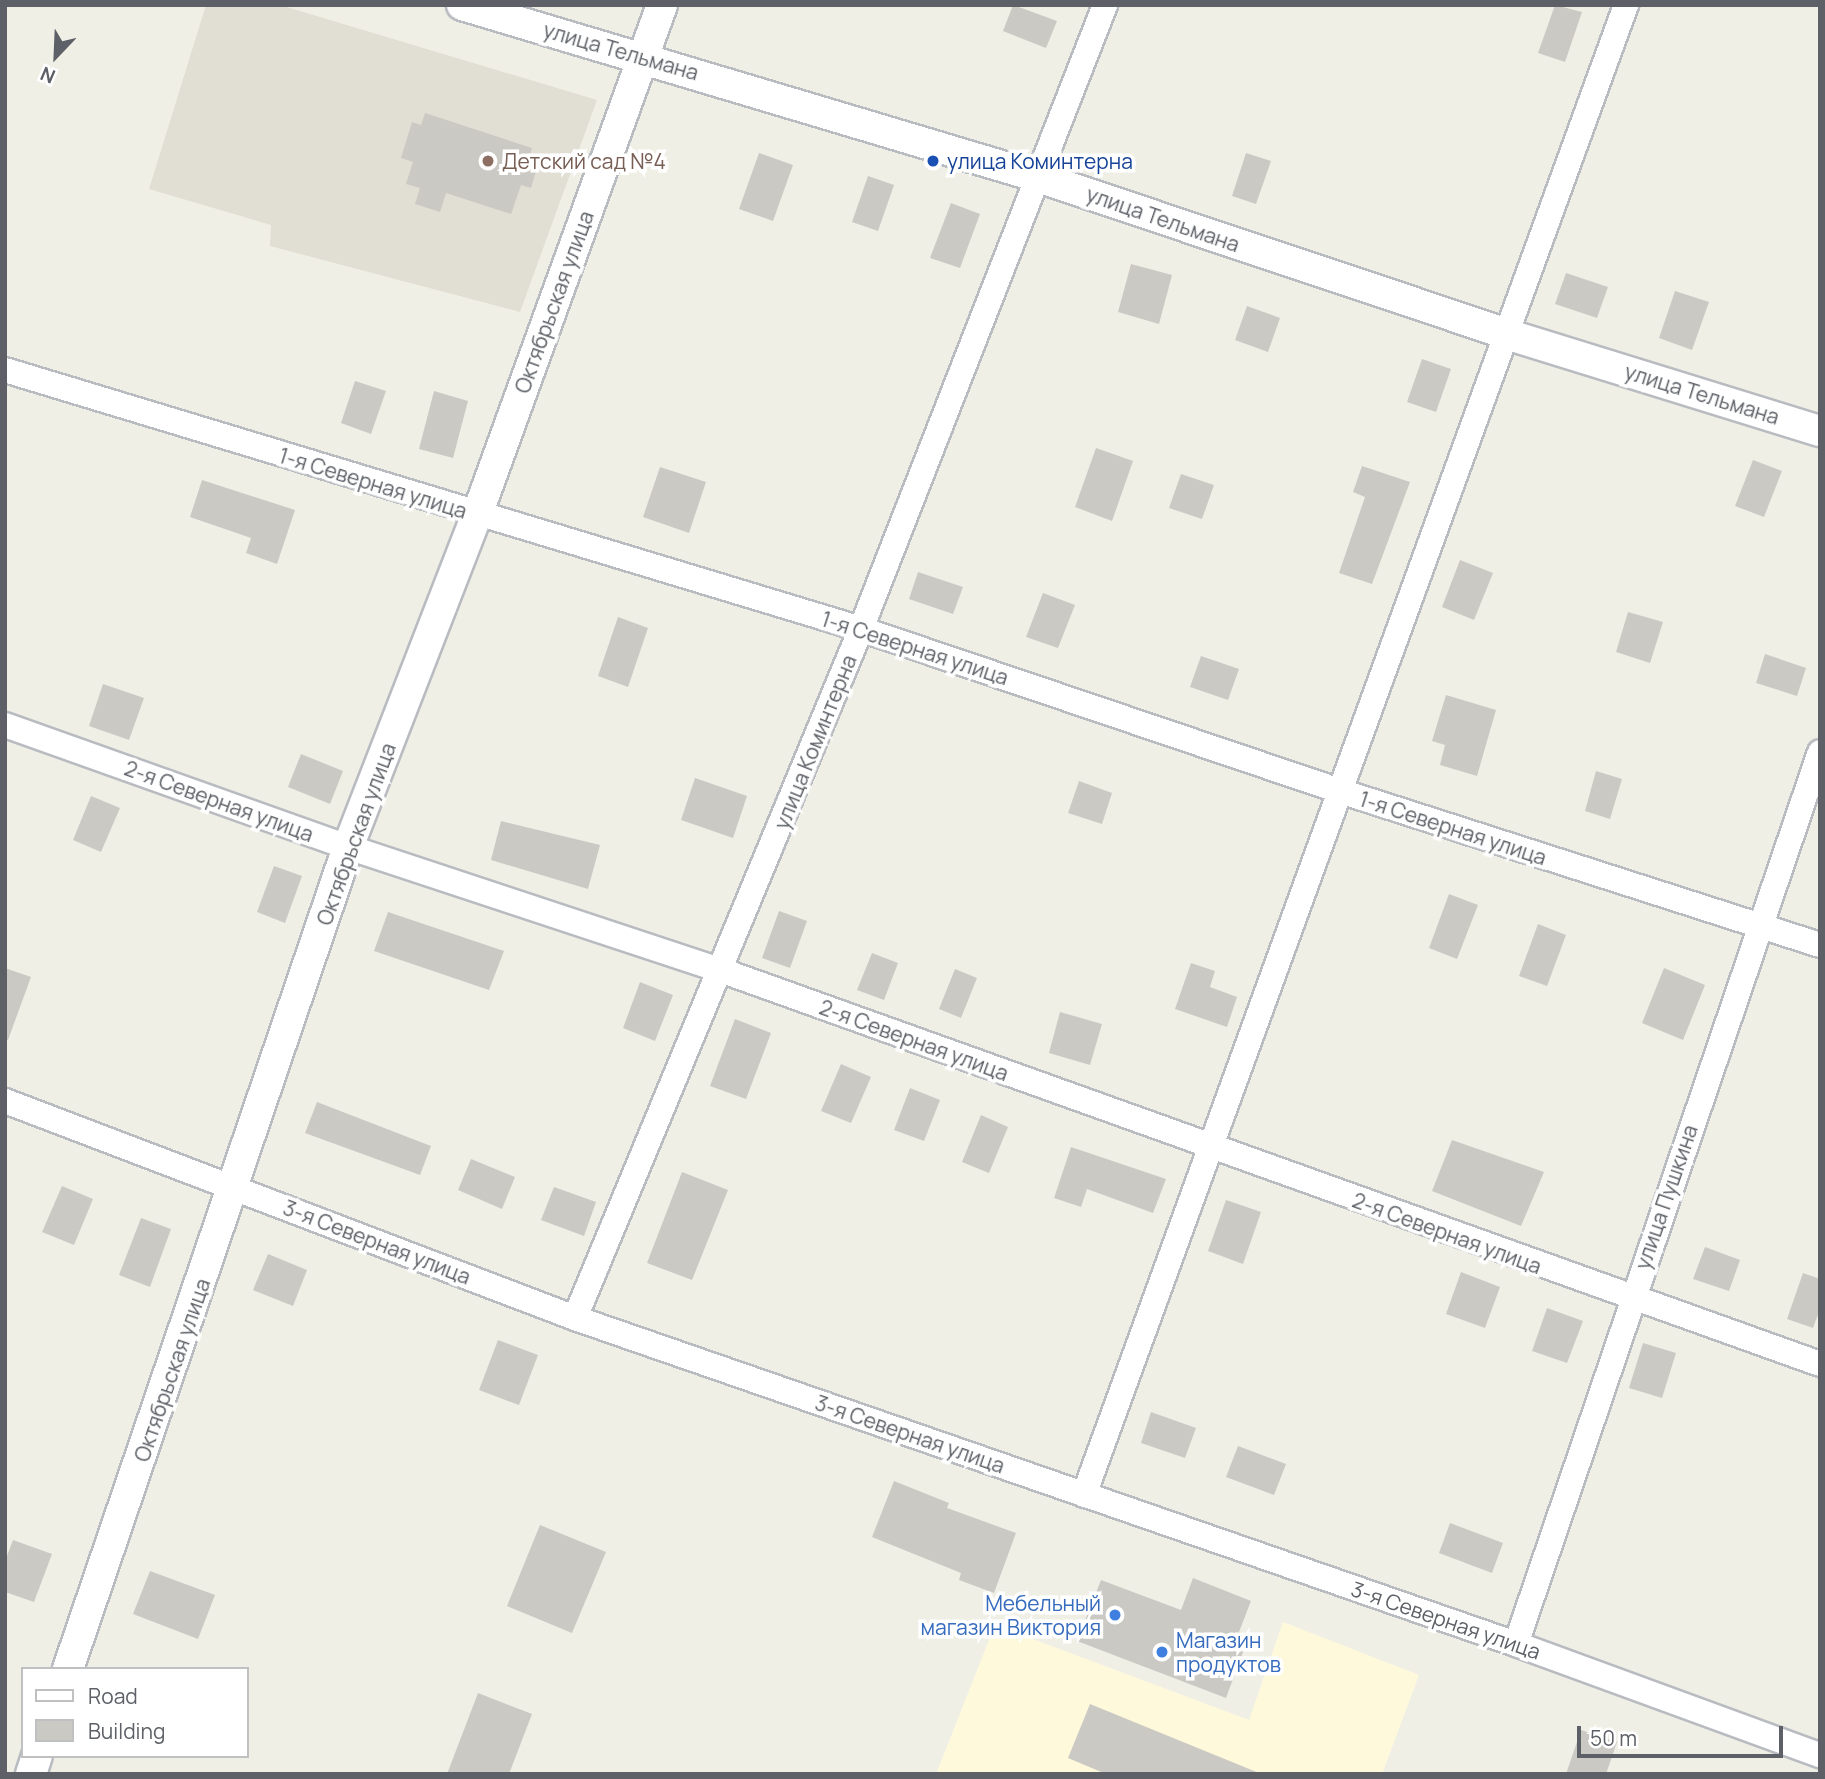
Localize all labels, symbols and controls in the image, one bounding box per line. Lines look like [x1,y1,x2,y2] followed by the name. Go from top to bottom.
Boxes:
[540,17,702,85] street label: улица Тельмана
[21,21,91,91] north arrow
[36,61,59,90] text: N
[502,148,666,174] place label: Детский сад №4
[947,148,1133,174] place label: улица Коминтерна
[480,153,496,169] marker: Детский сад №4
[925,153,941,169] marker: улица Коминтерна
[1083,181,1243,257] street label: улица Тельмана
[509,207,599,397] street label: Октябрьская улица
[1622,358,1782,430] street label: улица Тельмана
[276,442,470,524] street label: 1-я Северная улица
[818,606,1012,690] street label: 1-я Северная улица
[769,651,861,833] street label: улица Коминтерна
[311,739,401,929] street label: Октябрьская улица
[121,755,317,847] street label: 2-я Северная улица
[1356,786,1550,870] street label: 1-я Северная улица
[816,994,1012,1086] street label: 2-я Северная улица
[1629,1121,1703,1273] street label: улица Пушкина
[1349,1187,1545,1279] street label: 2-я Северная улица
[280,1195,474,1289] street label: 3-я Северная улица
[129,1275,215,1465] street label: Октябрьская улица
[812,1390,1008,1478] street label: 3-я Северная улица
[1348,1576,1544,1664] street label: 3-я Северная улица
[921,1590,1101,1640] place label: Мебельный магазин Виктория
[1107,1607,1123,1623] marker: Мебельный магазин Виктория
[1176,1627,1281,1677] place label: Магазин продуктов
[1154,1644,1170,1660] marker: Магазин продуктов
[21,1667,248,1758] legend
[88,1682,138,1710] text: Road
[1580,1712,1786,1756] scale bar
[88,1717,165,1745] text: Building
[1590,1724,1637,1752] text: 50 m

